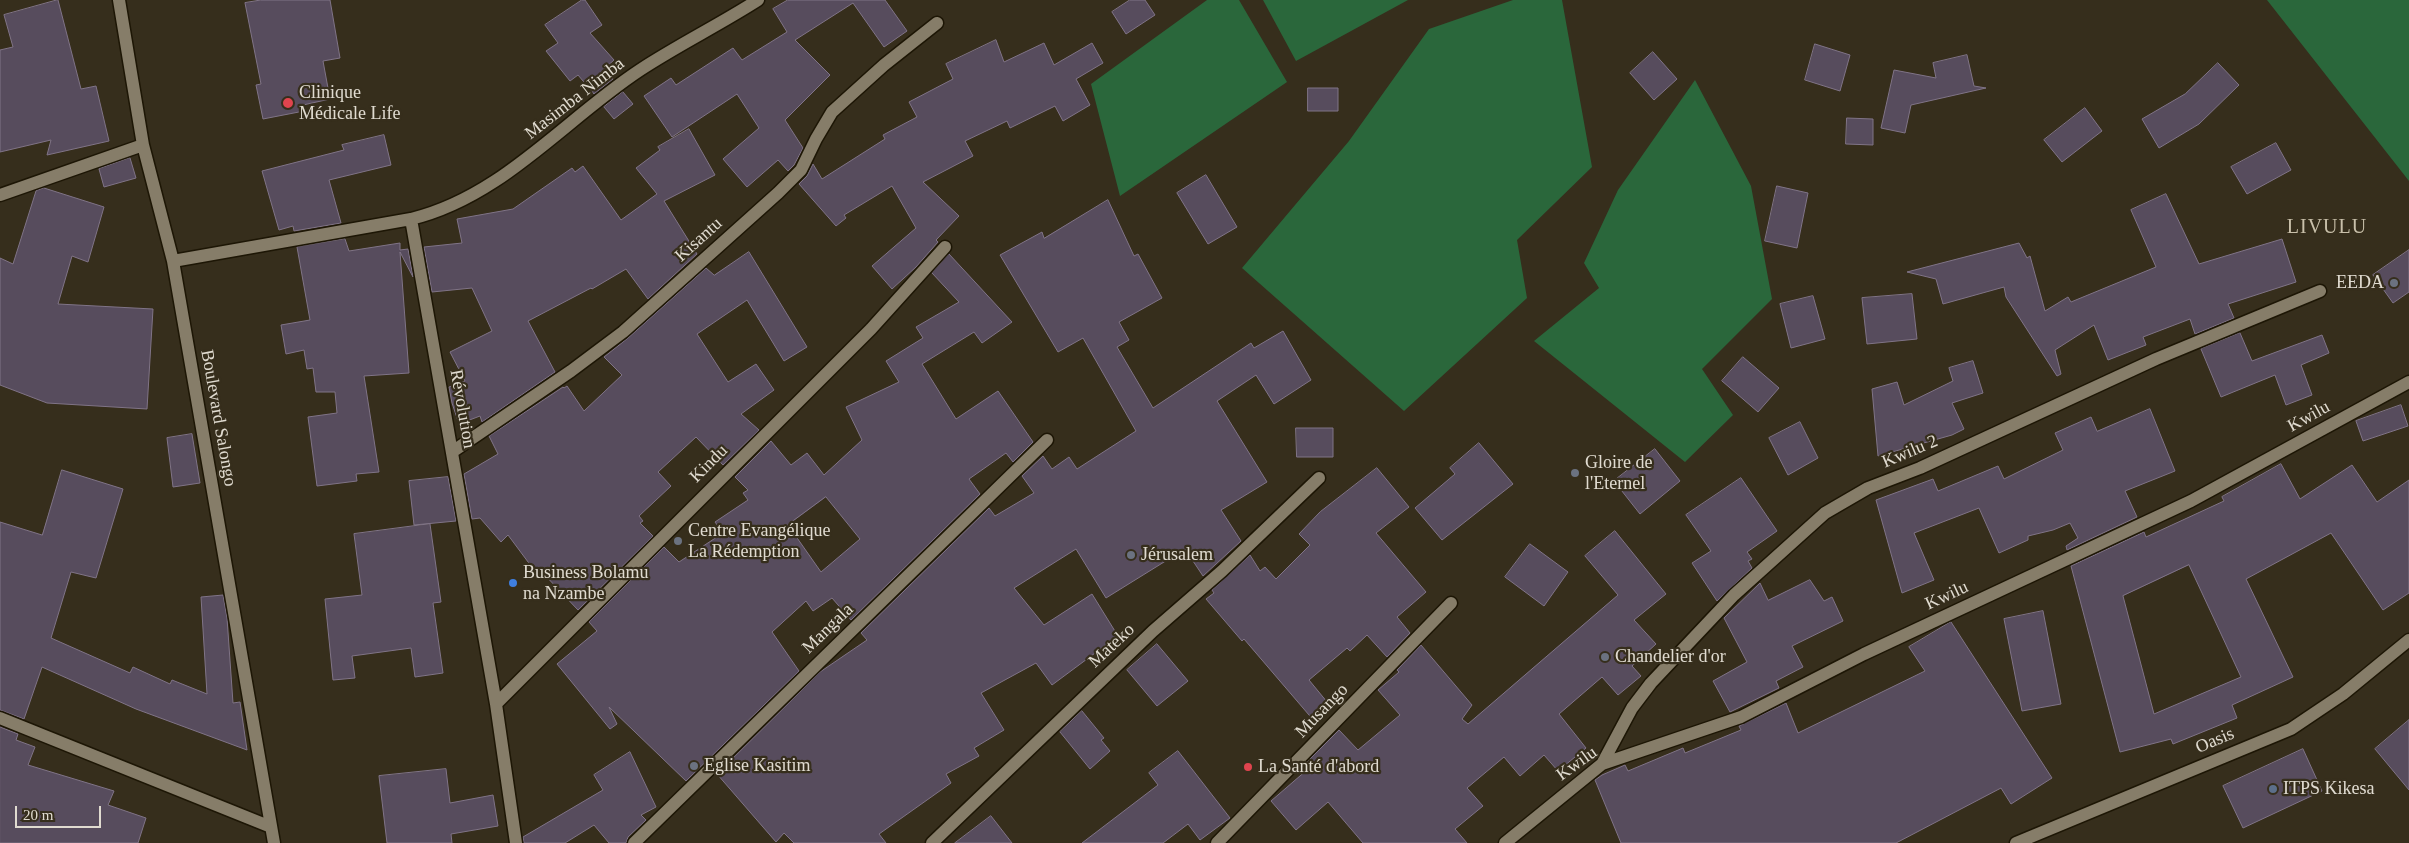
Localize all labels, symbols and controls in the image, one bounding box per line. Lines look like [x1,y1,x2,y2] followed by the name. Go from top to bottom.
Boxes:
[521,53,629,145] street label: Masimba Nimba
[299,82,400,125] place label: Clinique Médicale Life
[281,96,295,110] marker: Clinique Médicale Life
[671,213,727,267] street label: Kisantu
[2286,216,2368,240] district label: LIVULU
[2336,272,2384,294] place label: EEDA
[2388,277,2400,289] marker: EEDA
[195,348,241,488] street label: Boulevard Salongo
[444,368,480,450] street label: Révolution
[2284,397,2334,437] street label: Kwilu
[1879,431,1941,473] street label: Kwilu 2
[685,440,733,488] street label: Kindu
[1585,452,1652,494] place label: Gloire de l'Eternel
[1569,467,1581,479] marker: Gloire de l'Eternel
[688,520,830,562] place label: Centre Evangélique La Rédemption
[672,535,684,547] marker: Centre Evangélique La Rédemption
[1141,544,1213,566] place label: Jérusalem
[1125,549,1137,561] marker: Jérusalem
[523,562,649,604] place label: Business Bolamu na Nzambe
[507,577,519,589] marker: Business Bolamu na Nzambe
[1922,577,1972,615] street label: Kwilu
[798,599,858,659] street label: Mangala
[1085,619,1139,673] street label: Mateko
[1615,646,1726,668] place label: Chandelier d'or
[1599,651,1611,663] marker: Chandelier d'or
[1291,679,1353,743] street label: Musango
[2192,723,2238,759] street label: Oasis
[1552,742,1602,786] street label: Kwilu
[704,755,810,777] place label: Eglise Kasitim
[1258,756,1379,778] place label: La Santé d'abord
[688,760,700,772] marker: Eglise Kasitim
[1242,761,1254,773] marker: La Santé d'abord
[2283,778,2374,800] place label: ITPS Kikesa
[2267,783,2279,795] marker: ITPS Kikesa
[18,796,104,828] scale bar
[23,807,53,823] text: 20 m

